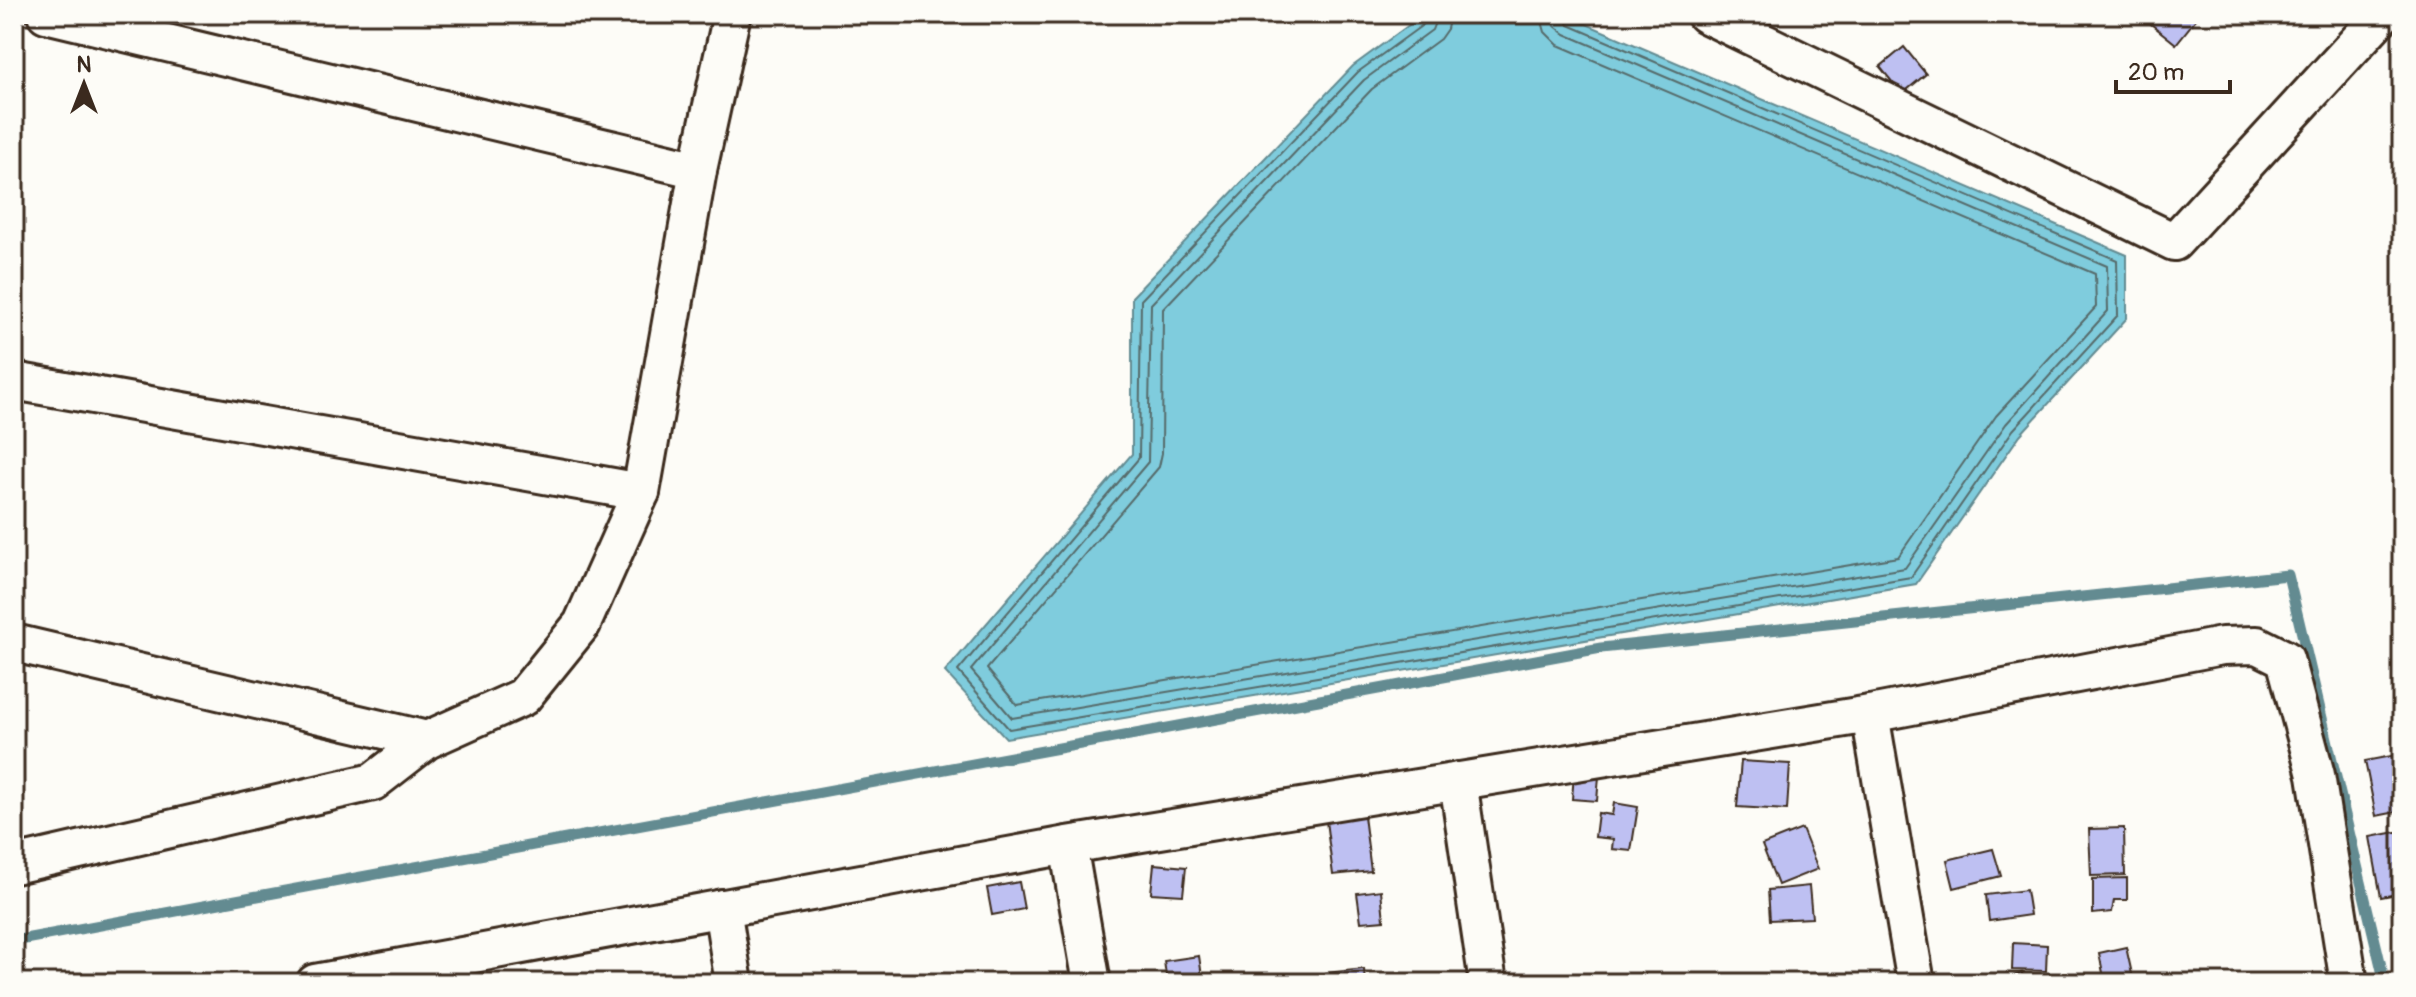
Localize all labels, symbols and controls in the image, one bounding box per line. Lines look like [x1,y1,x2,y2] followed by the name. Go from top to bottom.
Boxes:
[44,44,124,124] north arrow
[2116,44,2230,94] scale bar
[77,51,92,79] text: N
[2128,58,2184,87] text: 20 m

